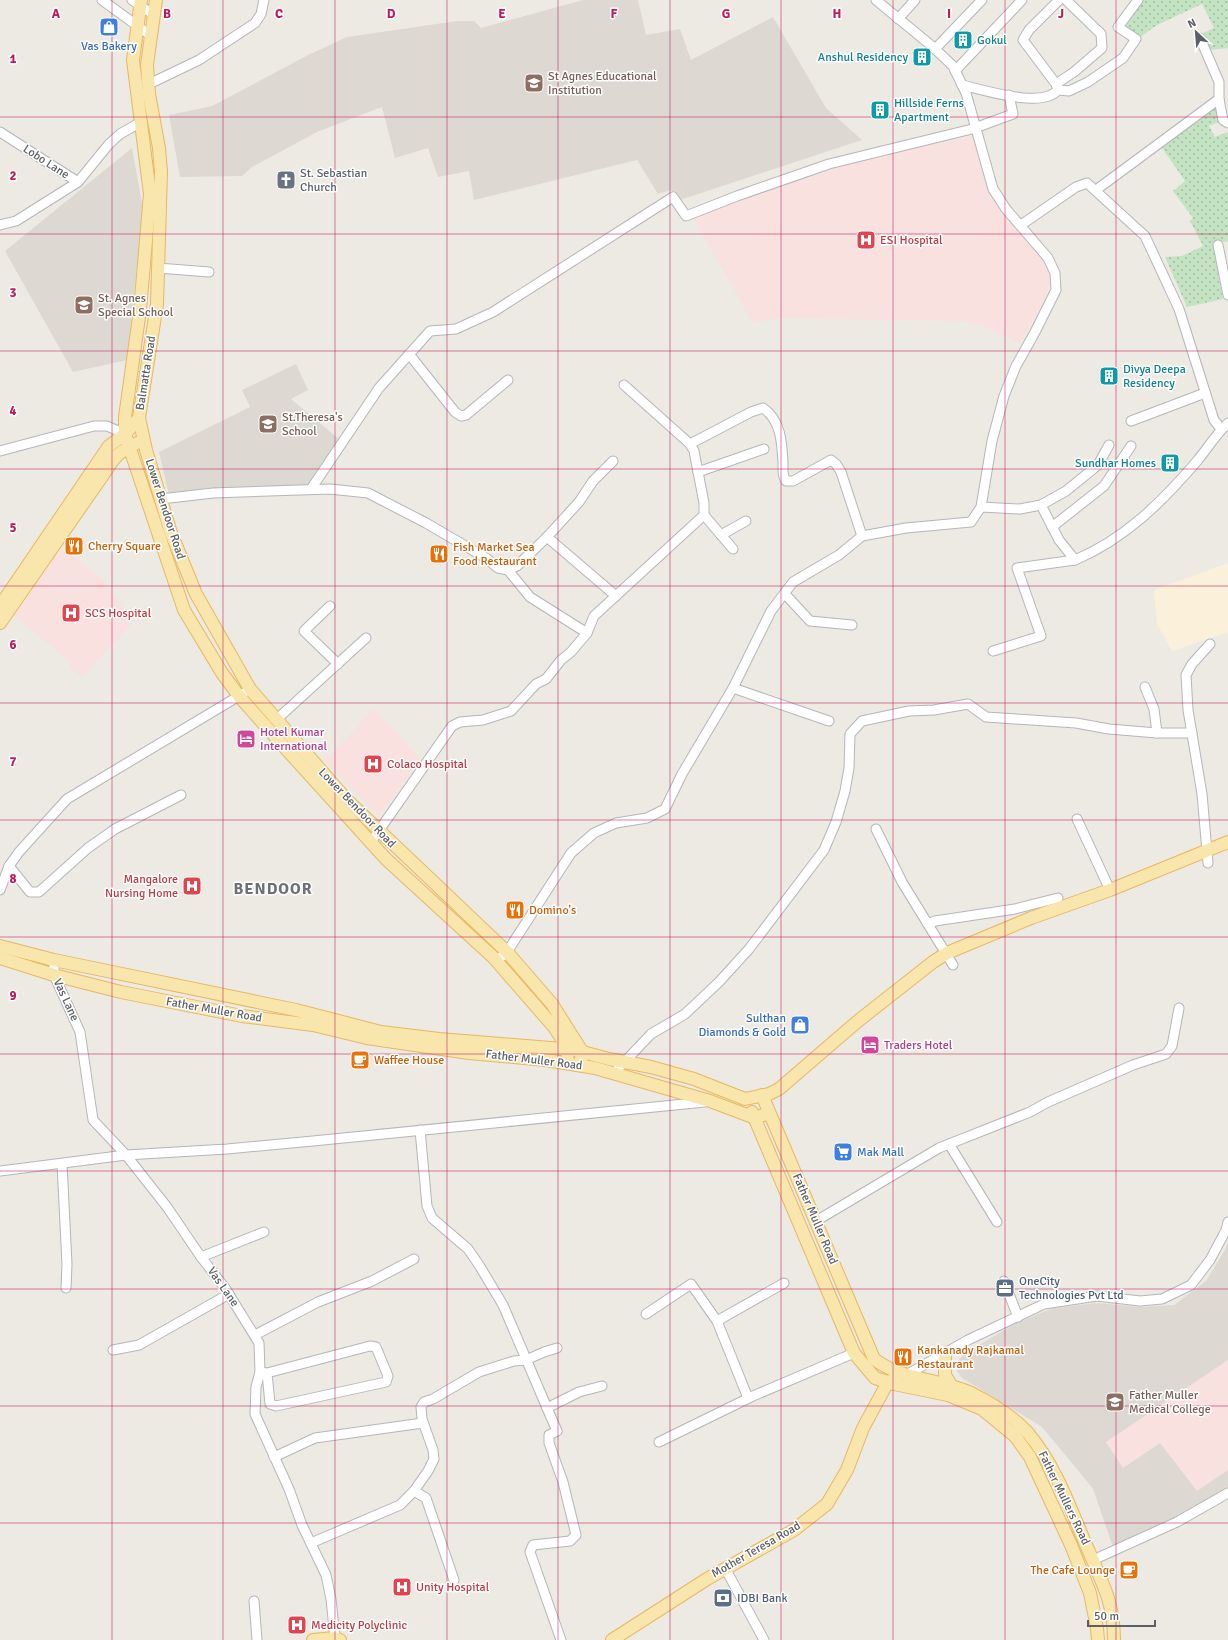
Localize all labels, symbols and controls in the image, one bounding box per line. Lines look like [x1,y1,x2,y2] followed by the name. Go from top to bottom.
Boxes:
[52,6,61,22] text: A
[163,6,171,22] text: B
[275,6,283,22] text: C
[387,6,396,22] text: D
[498,6,506,22] text: E
[611,6,618,22] text: F
[722,6,730,22] text: G
[833,6,841,22] text: H
[947,6,951,22] text: I
[1058,6,1064,22] text: J
[1176,12,1216,52] north arrow
[98,16,120,38] shop icon: Vas Bakery
[1186,16,1198,31] text: N
[952,29,974,51] building icon: Gokul
[977,33,1007,48] place label: Gokul
[81,39,137,54] place label: Vas Bakery
[911,46,933,68] building icon: Anshul Residency
[818,50,908,65] place label: Anshul Residency
[9,51,17,67] text: 1
[548,69,657,98] place label: St Agnes Educational Institution
[523,72,545,94] school or university icon: St Agnes Educational Institution
[894,96,964,125] place label: Hillside Ferns Apartment
[869,99,891,121] building icon: Hillside Ferns Apartment
[20,141,72,183] street label: Lobo Lane
[300,166,367,195] place label: St. Sebastian Church
[9,168,17,184] text: 2
[275,169,297,191] church icon: St. Sebastian Church
[855,229,877,251] hospital icon: ESI Hospital
[880,233,943,248] place label: ESI Hospital
[9,285,17,301] text: 3
[98,291,174,320] place label: St. Agnes Special School
[73,294,95,316] school or university icon: St. Agnes Special School
[133,335,159,411] street label: Balmatta Road
[1123,362,1186,391] place label: Divya Deepa Residency
[1098,365,1120,387] building icon: Divya Deepa Residency
[9,403,17,419] text: 4
[282,410,343,439] place label: St.Theresa's School
[257,413,279,435] school or university icon: St.Theresa's School
[1159,452,1181,474] building icon: Sundhar Homes
[1075,456,1156,471] place label: Sundhar Homes
[142,457,188,561] street label: Lower Bendoor Road
[9,520,17,536] text: 5
[63,535,85,557] restaurant icon: Cherry Square
[88,539,161,554] place label: Cherry Square
[453,540,537,569] place label: Fish Market Sea Food Restaurant
[428,543,450,565] restaurant icon: Fish Market Sea Food Restaurant
[60,602,82,624] hospital icon: SCS Hospital
[85,606,152,621] place label: SCS Hospital
[9,637,17,653] text: 6
[260,725,327,754] place label: Hotel Kumar International
[235,728,257,750] hotel icon: Hotel Kumar International
[362,753,384,775] hospital icon: Colaco Hospital
[9,754,17,770] text: 7
[387,757,468,772] place label: Colaco Hospital
[315,765,399,851] street label: Lower Bendoor Road
[9,871,17,887] text: 8
[105,872,178,901] place label: Mangalore Nursing Home
[181,875,203,897] hospital icon: Mangalore Nursing Home
[234,879,312,899] district label: BENDOOR
[504,899,526,921] restaurant icon: Domino's
[529,903,576,918] place label: Domino's
[50,976,82,1024] street label: Vas Lane
[9,988,17,1004] text: 9
[165,994,263,1026] street label: Father Muller Road
[698,1011,786,1040] place label: Sulthan Diamonds & Gold
[789,1014,811,1036] shop icon: Sulthan Diamonds & Gold
[859,1034,881,1056] hotel icon: Traders Hotel
[884,1038,953,1053] place label: Traders Hotel
[485,1047,583,1073] street label: Father Muller Road
[349,1049,371,1071] cafe icon: Waffee House
[374,1053,444,1068] place label: Waffee House
[832,1141,854,1163] supermarket icon: Mak Mall
[857,1145,905,1160] place label: Mak Mall
[789,1171,841,1267] street label: Father Muller Road
[204,1264,242,1310] street label: Vas Lane
[1019,1274,1124,1303] place label: OneCity Technologies Pvt Ltd
[994,1277,1016,1299] office icon: OneCity Technologies Pvt Ltd
[917,1343,1024,1372] place label: Kankanady Rajkamal Restaurant
[892,1346,914,1368] restaurant icon: Kankanady Rajkamal Restaurant
[1129,1388,1211,1417] place label: Father Muller Medical College
[1104,1391,1126,1413] school or university icon: Father Muller Medical College
[1035,1449,1093,1547] street label: Father Mullers Road
[709,1518,803,1582] street label: Mother Teresa Road
[1118,1559,1140,1581] cafe icon: The Cafe Lounge
[1030,1563,1115,1578] place label: The Cafe Lounge
[391,1576,413,1598] hospital icon: Unity Hospital
[416,1580,490,1595] place label: Unity Hospital
[712,1587,734,1609] bank icon: IDBI Bank
[737,1591,788,1606] place label: IDBI Bank
[1088,1602,1155,1628] scale bar
[1094,1609,1119,1624] text: 50 m
[286,1614,308,1636] hospital icon: Medicity Polyclinic
[311,1618,407,1633] place label: Medicity Polyclinic

